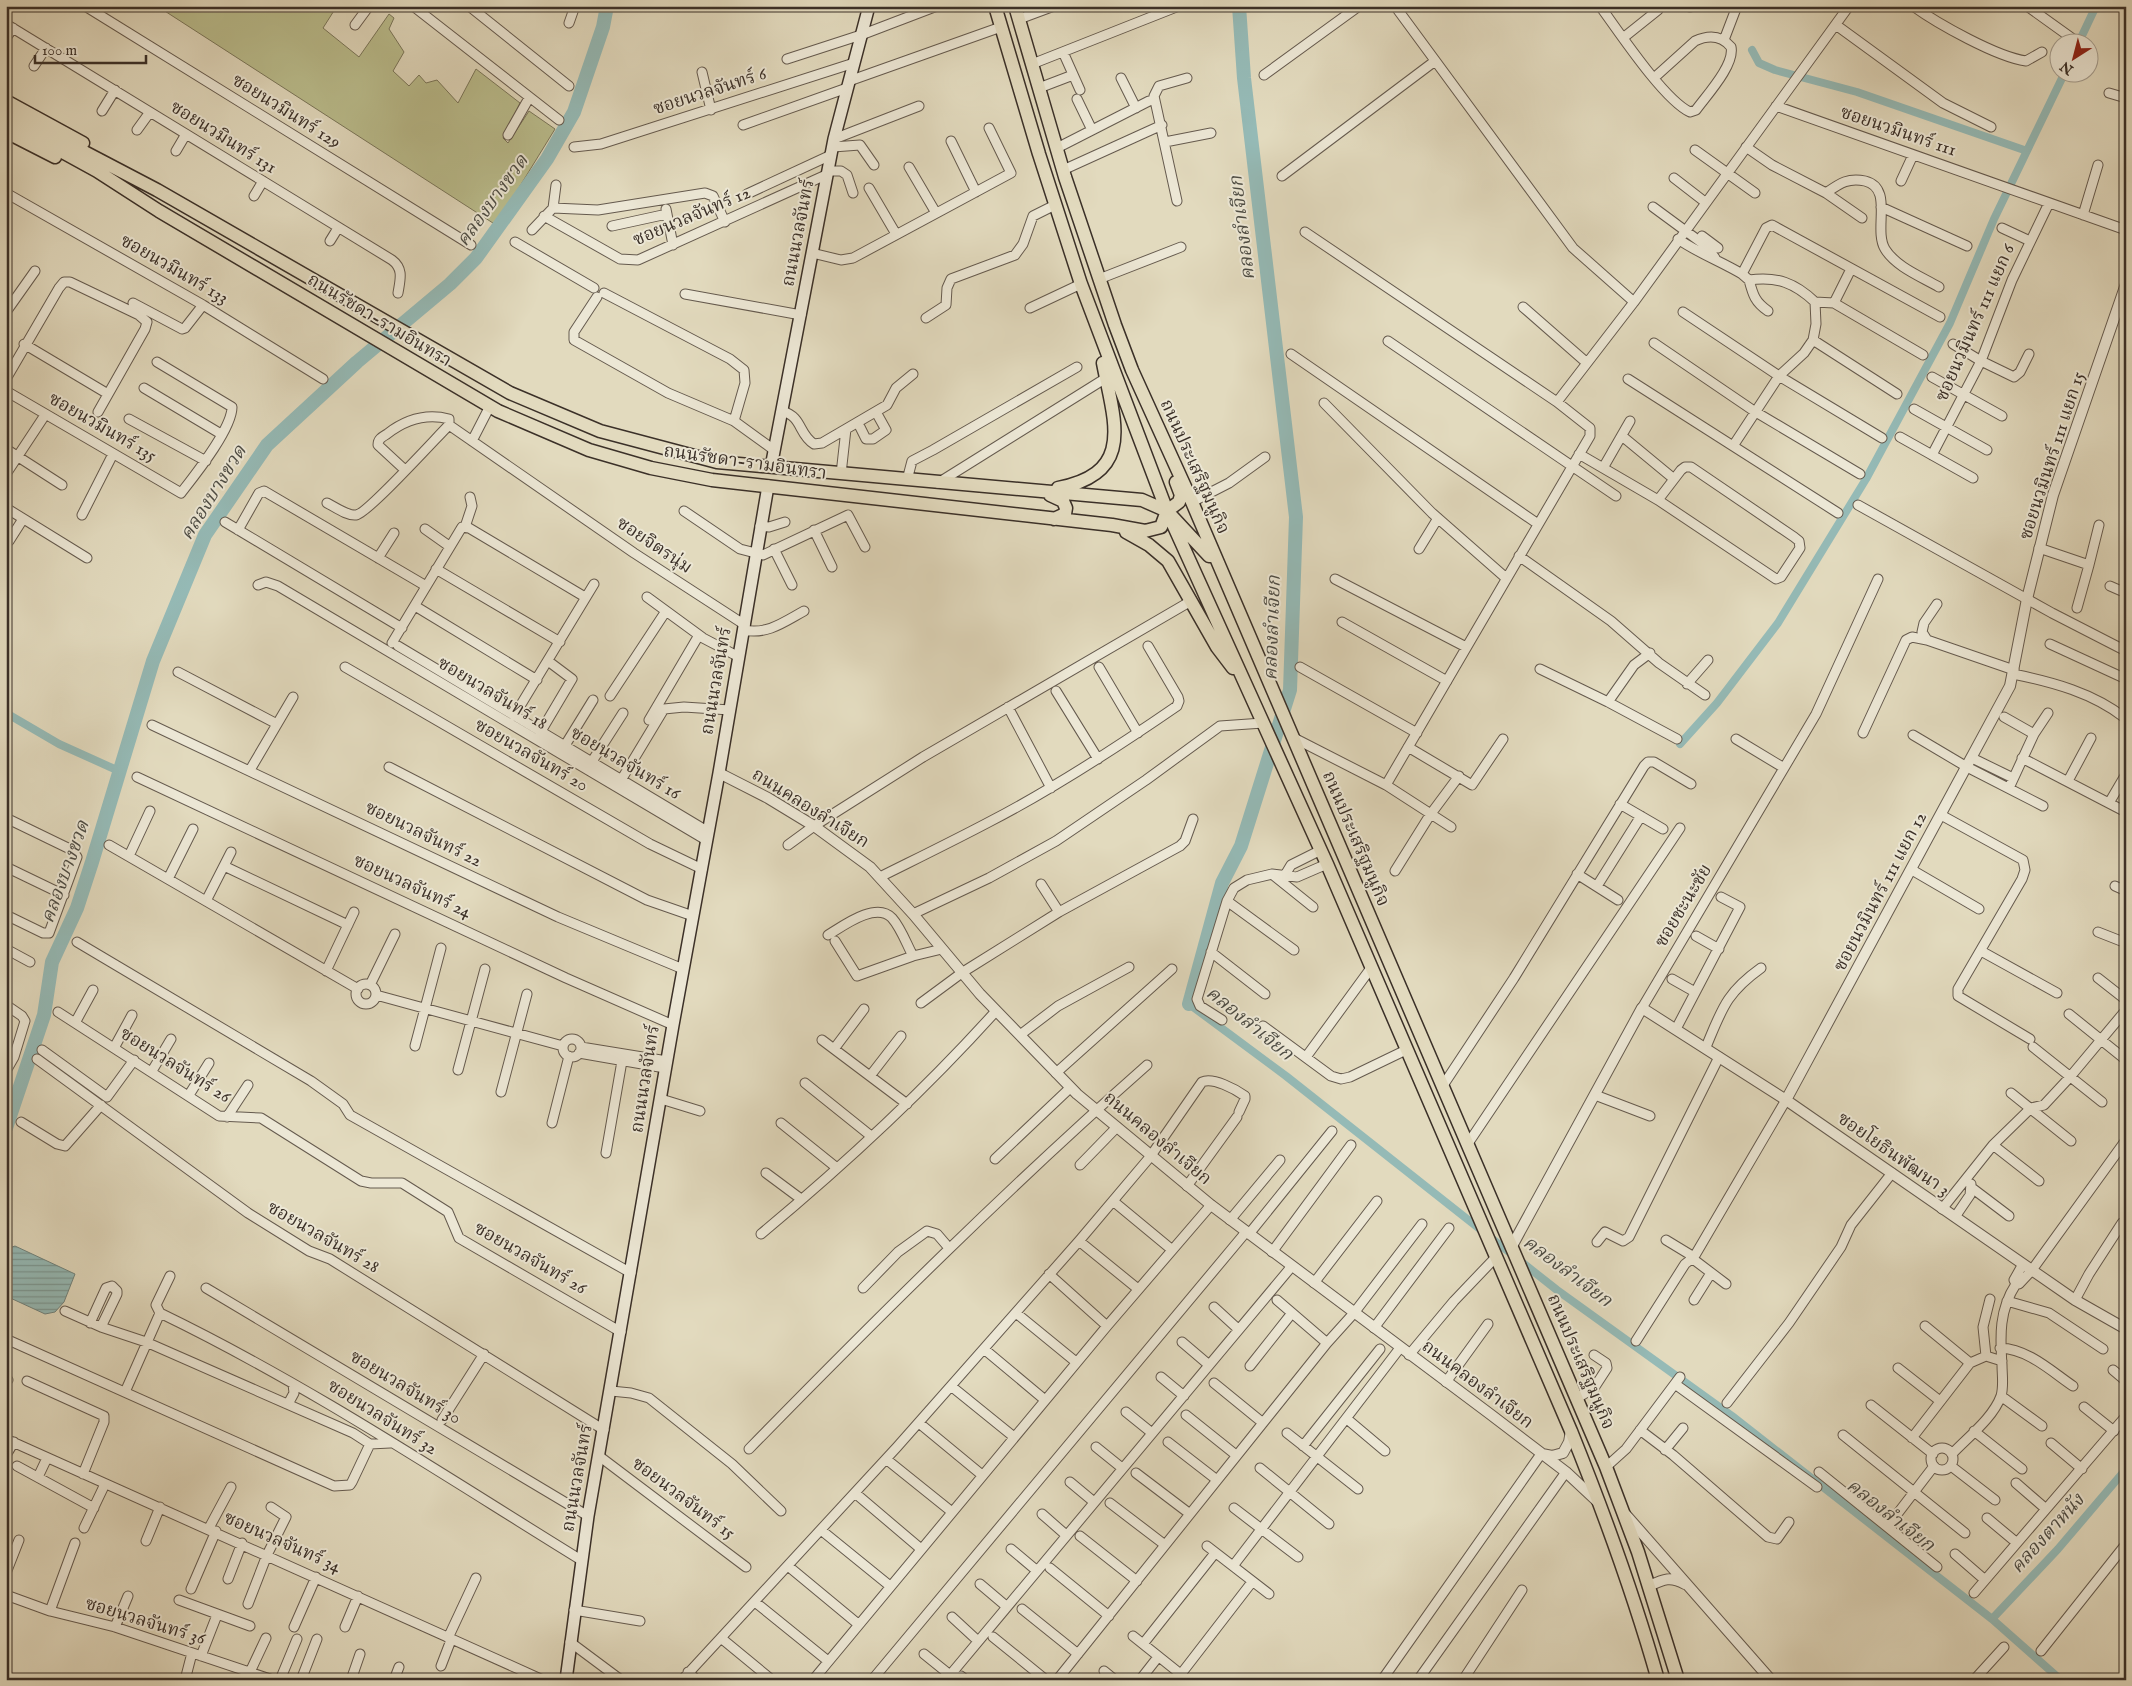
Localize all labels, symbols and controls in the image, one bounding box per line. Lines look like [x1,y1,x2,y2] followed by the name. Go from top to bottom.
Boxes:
[35,32,146,64] scale bar
[2050,32,2100,82] north arrow
[42,41,78,60] text: 100 m
[2057,57,2078,79] text: N
[650,62,770,121] street label: ซอยนวลจันทร์ 6
[227,69,345,155] street label: ซอยนวมินทร์ 129
[166,95,281,180] street label: ซอยนวมินทร์ 131
[1837,100,1959,163] street label: ซอยนวมินทร์ 111
[452,150,535,252] water label: คลองบางขวด
[1225,173,1261,282] water label: คลองลำเจียก
[776,176,821,289] street label: ถนนนวลจันทร์
[629,181,754,252] street label: ซอยนวลจันทร์ 12
[116,229,233,310] street label: ซอยนวมินทร์ 133
[1930,240,2021,405] street label: ซอยนวมินทร์ 111 แยก 6
[303,269,455,373] street label: ถนนรัชดา-รามอินทรา
[2014,368,2091,543] street label: ซอยนวมินทร์ 111 แยก 15
[44,387,161,468] street label: ซอยนวมินทร์ 135
[1154,396,1234,538] street label: ถนนประเสริฐมนูกิจ
[175,440,253,545] water label: คลองบางขวด
[662,440,828,486] street label: ถนนรัชดา-รามอินทรา
[612,512,696,580] street label: ซอยจิตรนุ่ม
[1259,574,1287,681] water label: คลองลำเจียก
[695,624,738,737] street label: ถนนนวลจันทร์
[433,651,552,736] street label: ซอยนวลจันทร์ 18
[470,713,592,798] street label: ซอยนวลจันทร์ 20
[566,721,685,806] street label: ซอยนวลจันทร์ 16
[747,764,873,854] street label: ถนนคลองลำเจียก
[1316,768,1394,910] street label: ถนนประเสริฐมนูกิจ
[361,796,486,873] street label: ซอยนวลจันทร์ 22
[1828,808,1933,976] street label: ซอยนวมินทร์ 111 แยก 12
[36,817,96,927] water label: คลองบางขวด
[349,849,475,924] street label: ซอยนวลจันทร์ 24
[1650,860,1718,952] street label: ซอยชะนะชัย
[1201,982,1298,1067] water label: คลองลำเจียก
[115,1022,235,1109] street label: ซอยนวลจันทร์ 26
[625,1022,666,1135] street label: ถนนนวลจันทร์
[1098,1087,1216,1191] street label: ถนนคลองลำเจียก
[1832,1105,1955,1202] street label: ซอยโยธินพัฒนา 3
[263,1196,384,1279] street label: ซอยนวลจันทร์ 28
[470,1217,591,1301] street label: ซอยนวลจันทร์ 26
[1518,1231,1617,1314] water label: คลองลำเจียก
[1541,1291,1619,1433] street label: ถนนประเสริฐมนูกิจ
[1416,1335,1538,1435] street label: ถนนคลองลำเจียก
[345,1345,465,1430] street label: ซอยนวลจันทร์ 30
[323,1374,442,1461] street label: ซอยนวลจันทร์ 32
[556,1421,599,1534] street label: ถนนนวลจันทร์
[627,1452,740,1546] street label: ซอยนวลจันทร์ 15
[1841,1474,1940,1559] water label: คลองลำเจียก
[2006,1488,2091,1579] water label: คลองตาหนัง
[220,1506,345,1579] street label: ซอยนวลจันทร์ 34
[82,1592,209,1651] street label: ซอยนวลจันทร์ 36

